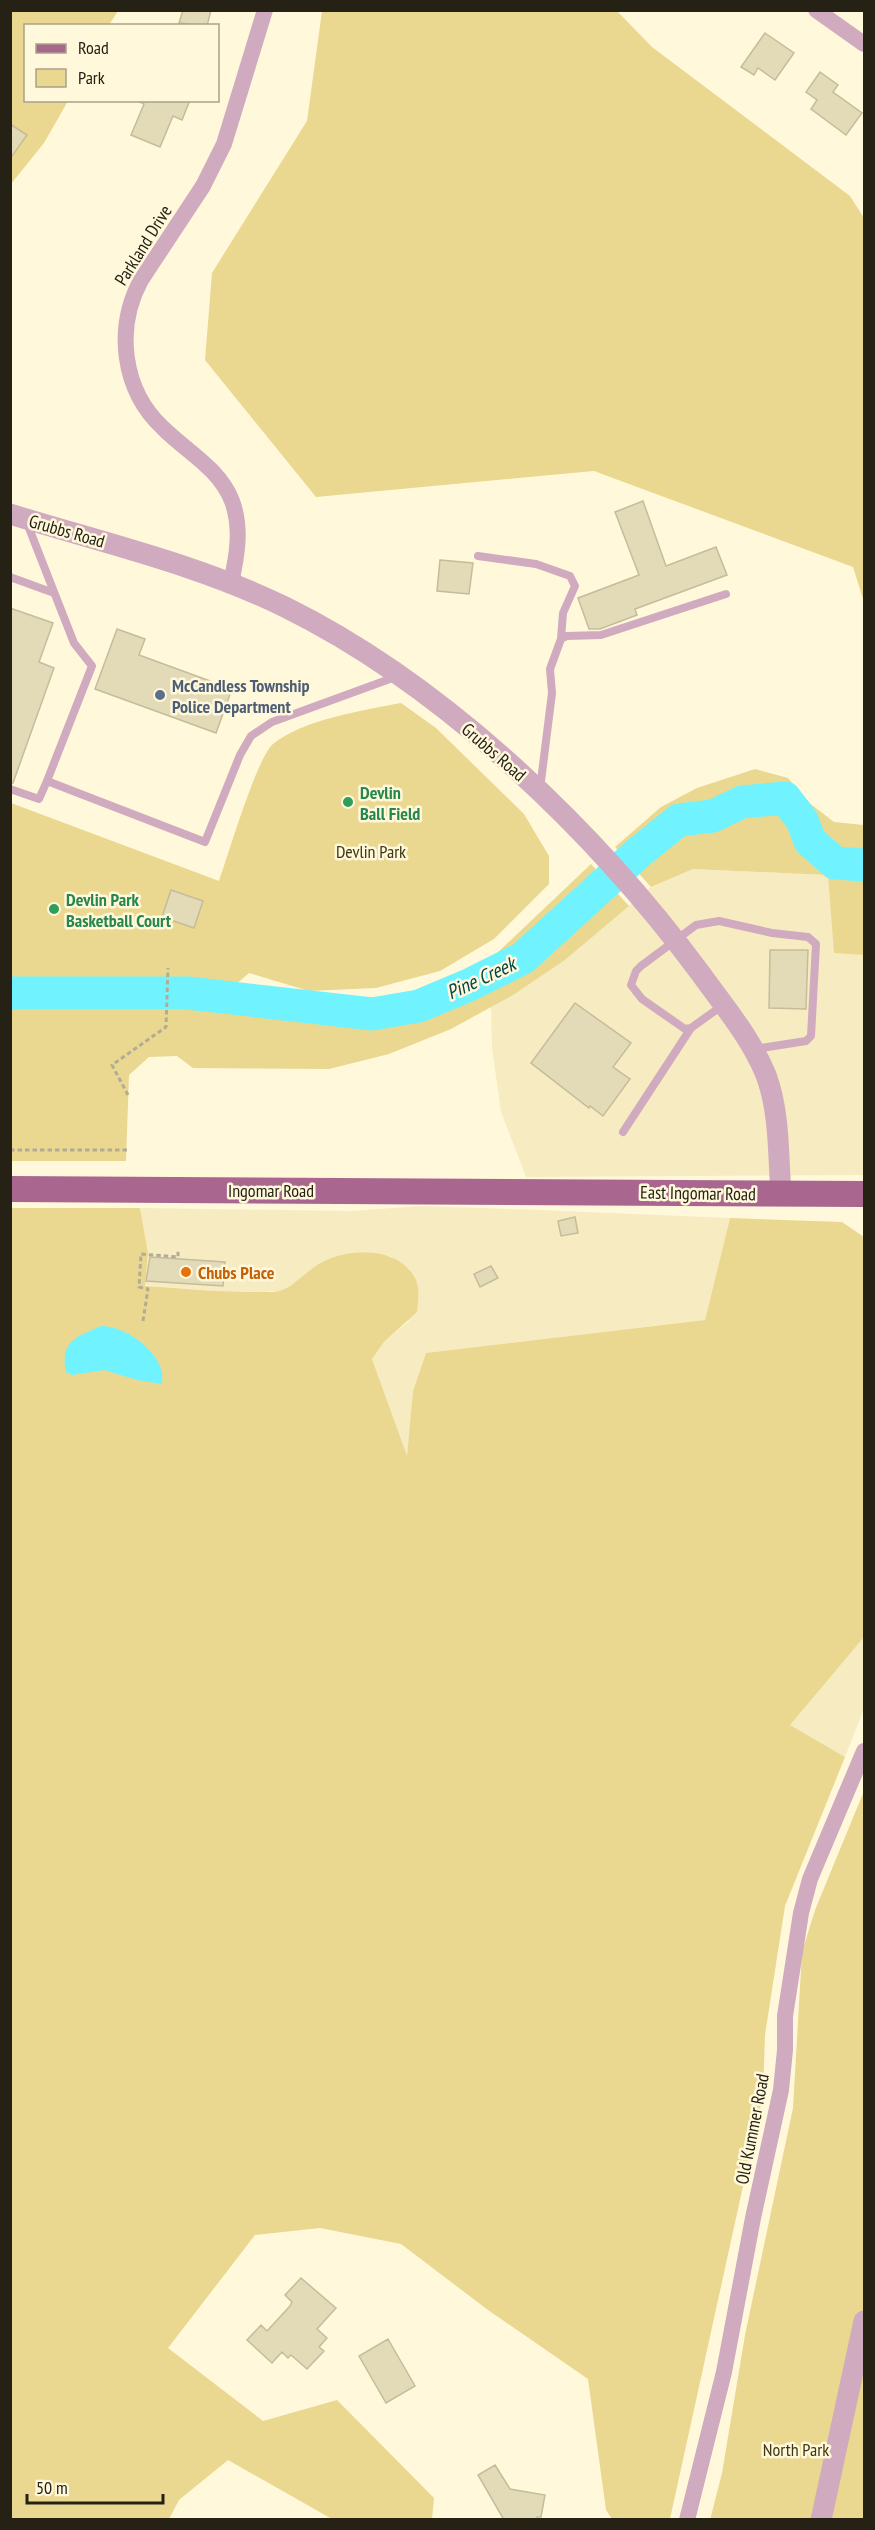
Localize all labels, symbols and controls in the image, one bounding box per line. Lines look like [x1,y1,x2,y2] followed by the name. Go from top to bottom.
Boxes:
[24,24,219,102] legend
[78,36,109,59] text: Road
[78,66,105,89] text: Park
[109,201,177,289] street label: Parkland Drive
[26,509,108,553] street label: Grubbs Road
[172,674,310,718] place label: McCandless Township Police Department
[153,688,167,702] marker: McCandless Township Police Department
[457,718,531,786] street label: Grubbs Road
[360,781,420,825] place label: Devlin Ball Field
[341,795,355,809] marker: Devlin Ball Field
[336,840,406,863] park label: Devlin Park
[66,888,172,932] place label: Devlin Park Basketball Court
[47,902,61,916] marker: Devlin Park Basketball Court
[442,950,522,1005] water label: Pine Creek
[228,1179,314,1202] street label: Ingomar Road
[640,1180,756,1206] street label: East Ingomar Road
[198,1261,275,1284] place label: Chubs Place
[179,1265,193,1279] marker: Chubs Place
[730,2072,774,2186] street label: Old Kummer Road
[763,2438,829,2461] park label: North Park
[27,2467,164,2505] scale bar
[36,2476,68,2499] text: 50 m

